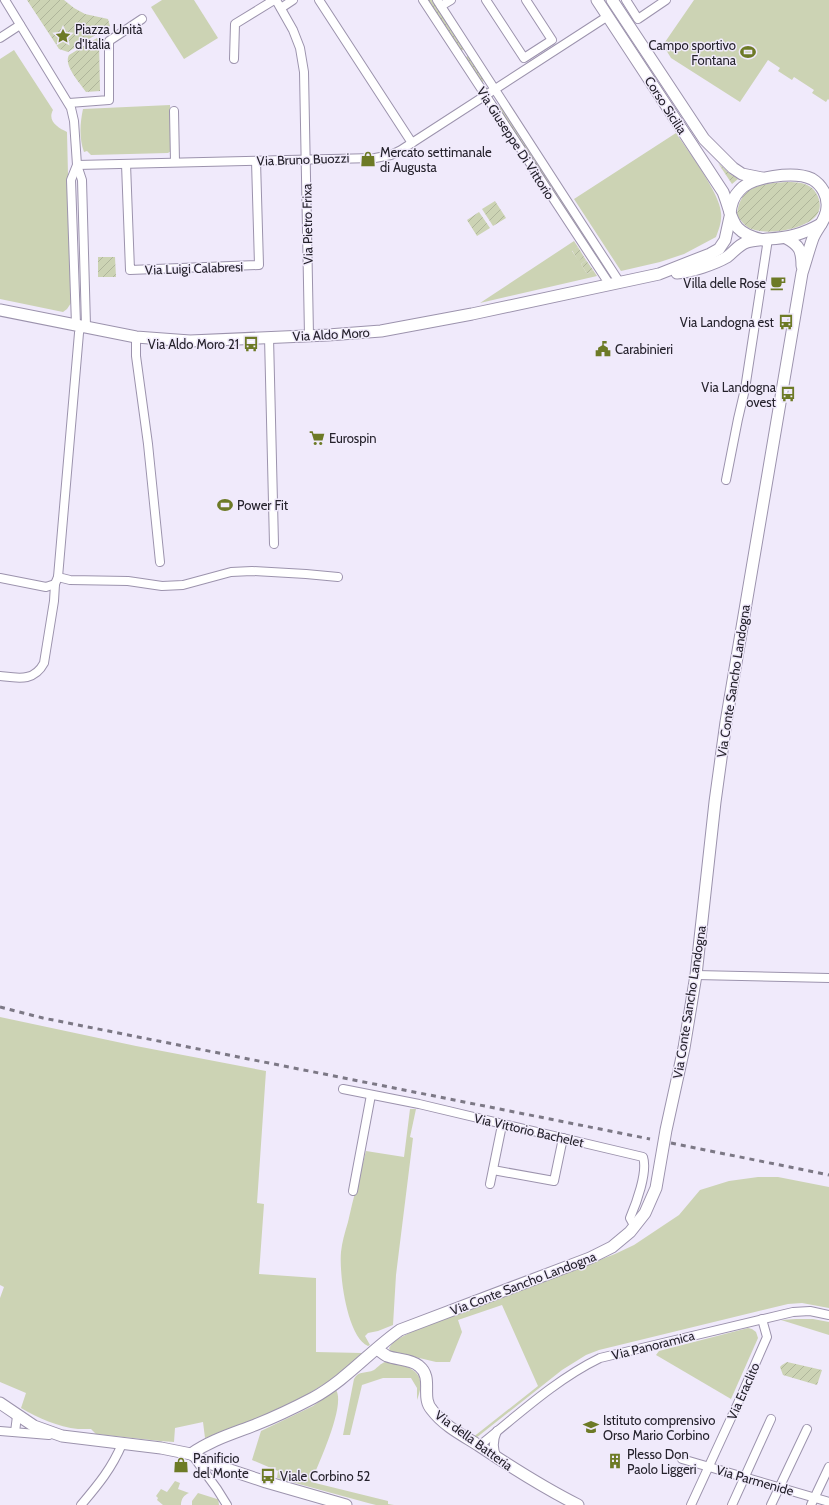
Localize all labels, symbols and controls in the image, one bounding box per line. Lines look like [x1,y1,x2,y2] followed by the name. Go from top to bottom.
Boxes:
[75,21,143,52] place label: Piazza Unità d'Italia
[54,27,72,45] place icon: Piazza Unità d'Italia
[649,37,737,68] place label: Campo sportivo Fontana
[739,43,757,61] sports icon: Campo sportivo Fontana
[641,73,691,137] street label: Corso Sicilia
[474,84,558,202] street label: Via Giuseppe Di Vittorio
[380,144,492,175] place label: Mercato settimanale di Augusta
[256,149,350,169] street label: Via Bruno Buozzi
[359,150,377,168] shop icon: Mercato settimanale di Augusta
[298,183,316,265] street label: Via Pietro Frixa
[145,258,243,278] street label: Via Luigi Calabresi
[769,274,787,292] cafe icon: Villa delle Rose
[683,275,766,291] place label: Villa delle Rose
[777,313,795,331] bus stop icon: Via Landogna est
[680,314,775,330] place label: Via Landogna est
[292,324,370,344] street label: Via Aldo Moro
[242,335,260,353] bus stop icon: Via Aldo Moro 21
[148,336,239,352] place label: Via Aldo Moro 21
[594,340,612,358] public building icon: Carabinieri
[615,341,673,357] place label: Carabinieri
[701,379,777,410] place label: Via Landogna ovest
[779,385,797,403] bus stop icon: Via Landogna ovest
[308,429,326,447] supermarket icon: Eurospin
[329,430,377,446] place label: Eurospin
[216,496,234,514] sports icon: Power Fit
[237,497,289,513] place label: Power Fit
[713,602,753,759] street label: Via Conte Sancho Landogna
[669,923,709,1080] street label: Via Conte Sancho Landogna
[473,1110,586,1151] street label: Via Vittorio Bachelet
[448,1247,599,1318] street label: Via Conte Sancho Landogna
[610,1327,697,1363] street label: Via Panoramica
[723,1360,763,1422] street label: Via Eraclito
[432,1407,517,1474] street label: Via della Batteria
[603,1412,715,1443] place label: Istituto comprensivo Orso Mario Corbino
[582,1418,600,1436] school or university icon: Istituto comprensivo Orso Mario Corbino
[627,1446,696,1477] place label: Plesso Don Paolo Liggeri
[193,1450,249,1481] place label: Panificio del Monte
[606,1452,624,1470] building icon: Plesso Don Paolo Liggeri
[172,1456,190,1474] shop icon: Panificio del Monte
[714,1461,796,1499] street label: Via Parmenide
[259,1467,277,1485] bus stop icon: Viale Corbino 52
[280,1468,371,1484] place label: Viale Corbino 52

